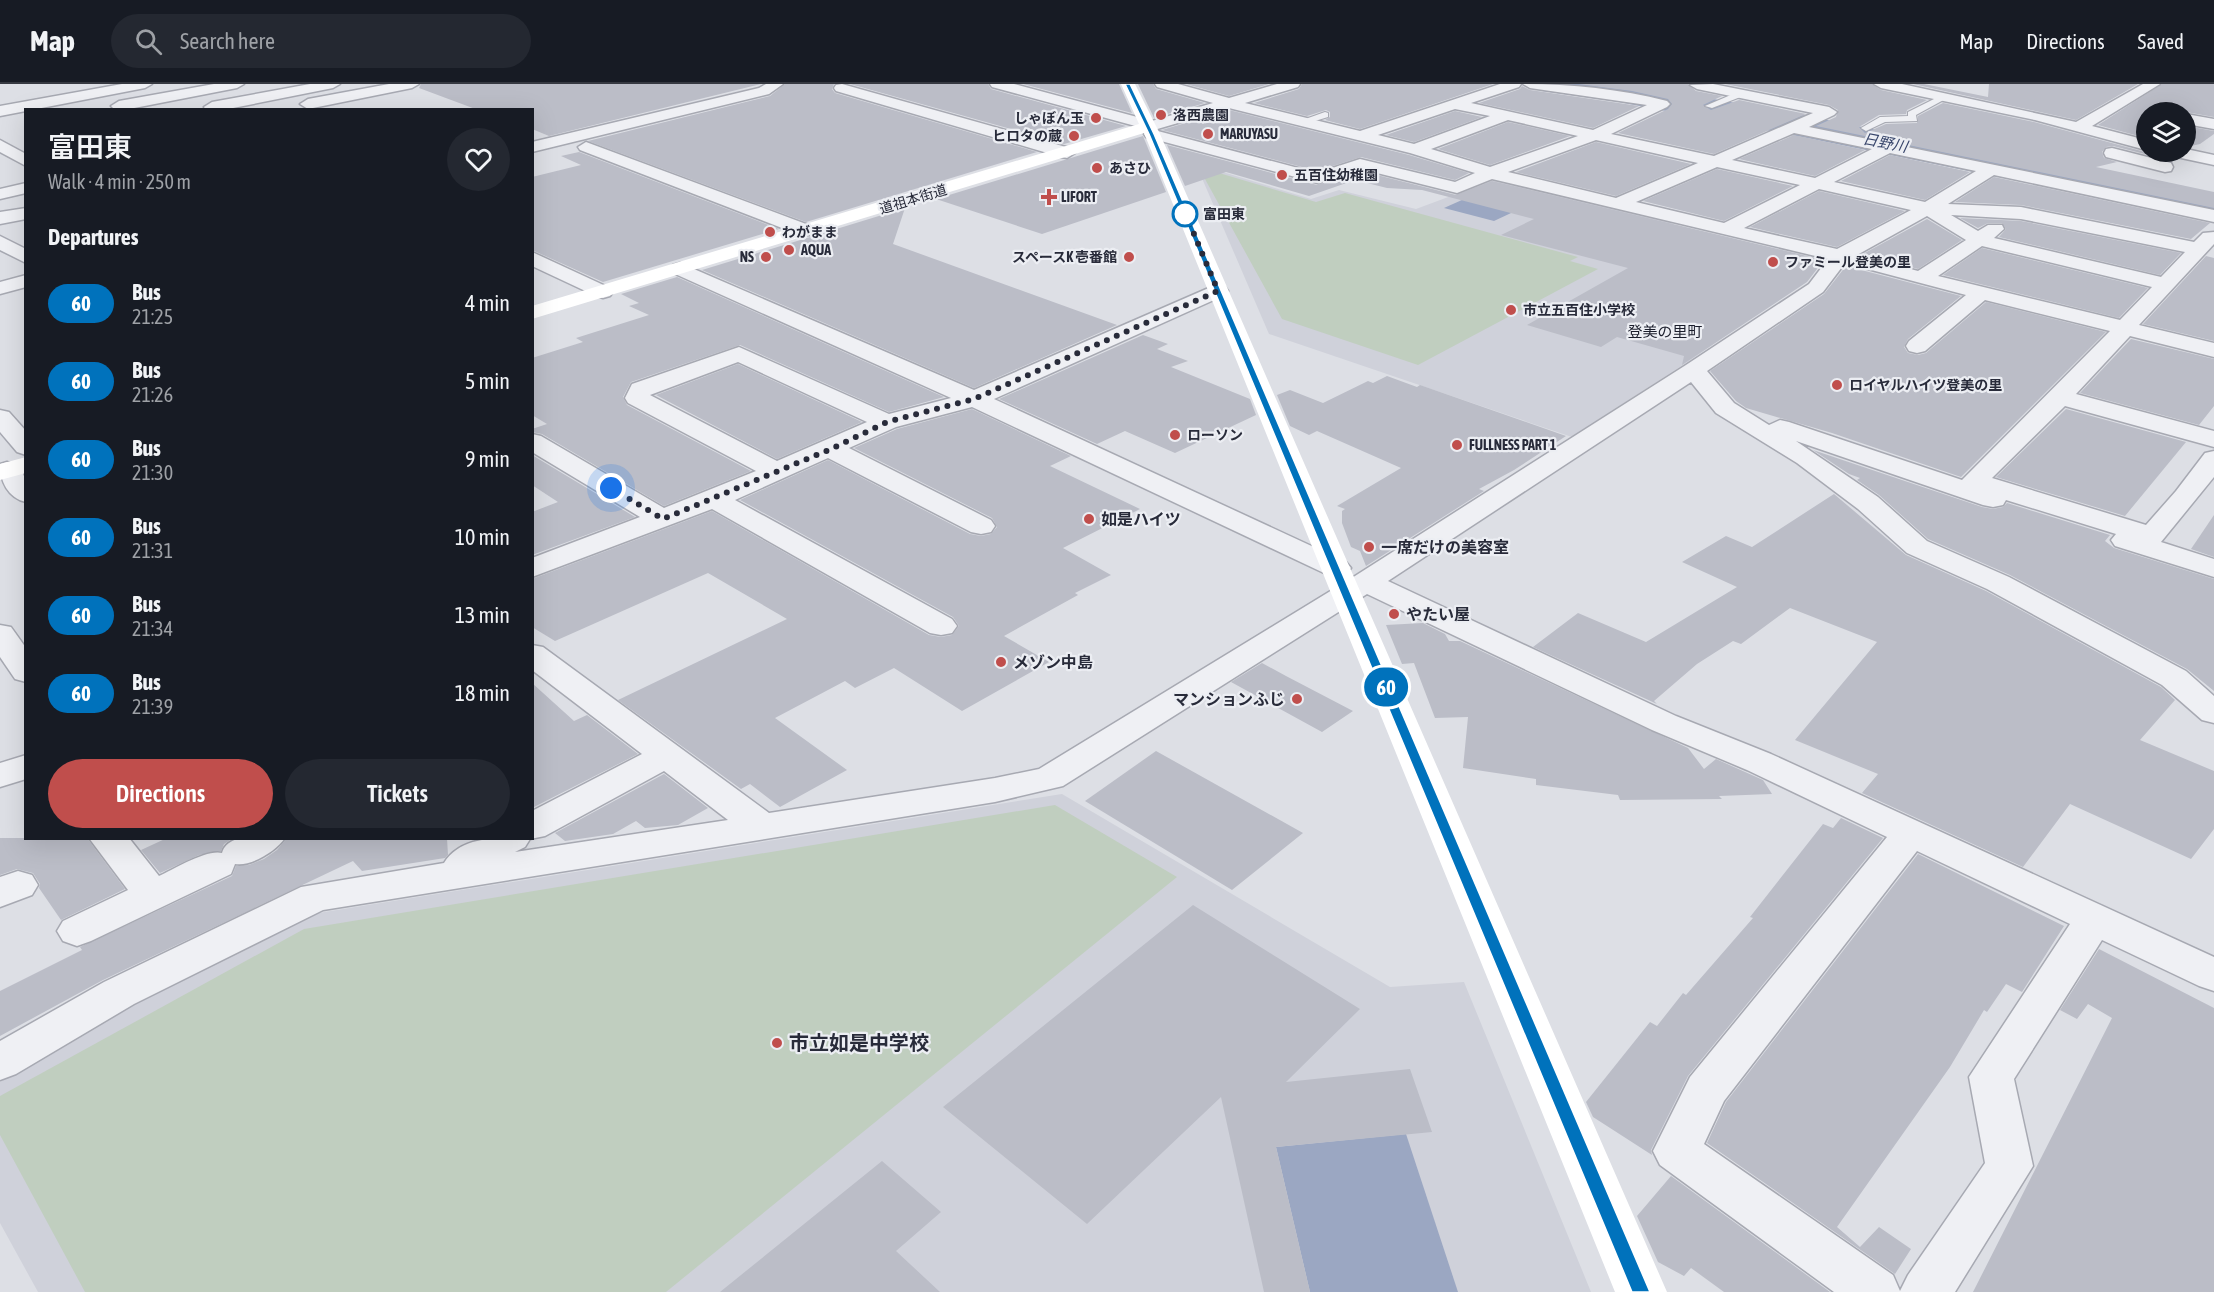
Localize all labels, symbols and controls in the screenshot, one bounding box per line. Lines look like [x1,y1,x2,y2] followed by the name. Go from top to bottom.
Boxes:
[111,14,531,68] search box
[30,25,75,57] text: Map
[132,25,165,58] icon: search
[180,28,275,54] text: Search here
[1959,29,1993,53] text: Map
[2026,29,2105,53] text: Directions
[2138,29,2184,53] text: Saved
[2136,102,2196,162] map controls
[2136,102,2196,162] button: layers
[1173,107,1229,123] place label: 洛西農園
[1154,108,1168,122] marker: 洛西農園
[1014,110,1084,126] place label: しゃぼん玉
[1089,111,1103,125] marker: しゃぼん玉
[1220,126,1278,142] place label: MARUYASU
[1201,127,1215,141] marker: MARUYASU
[447,128,510,191] button: heart
[992,128,1062,144] place label: ヒロタの蔵
[1067,129,1081,143] marker: ヒロタの蔵
[1861,130,1911,156] water label: 日野川
[48,131,132,163] text: 富田東
[1109,160,1151,176] place label: あさひ
[1090,161,1104,175] marker: あさひ
[1294,167,1378,183] place label: 五百住幼稚園
[1275,168,1289,182] marker: 五百住幼稚園
[48,170,191,193] text: Walk · 4 min · 250 m
[877,181,949,217] street label: 道祖本街道
[1061,189,1098,205] place label: LIFORT
[1042,190,1056,204] marker: LIFORT
[1172,201,1198,227] marker: 富田東
[1203,206,1245,222] place label: 富田東
[48,224,138,250] text: Departures
[782,224,838,240] place label: わがまま
[763,225,777,239] marker: わがまま
[800,242,831,258] place label: AQUA
[782,243,796,257] marker: AQUA
[740,249,754,265] place label: NS
[1012,249,1117,265] place label: スペースK 壱番館
[759,250,773,264] marker: NS
[1122,250,1136,264] marker: スペースK 壱番館
[1785,254,1911,270] place label: ファミール登美の里
[1766,255,1780,269] marker: ファミール登美の里
[132,279,161,305] text: Bus
[465,290,510,316] text: 4 min
[71,291,91,315] text: 60
[1523,302,1635,318] place label: 市立五百住小学校
[1504,303,1518,317] marker: 市立五百住小学校
[132,305,173,328] text: 21:25
[1627,323,1703,340] district label: 登美の里町
[132,357,161,383] text: Bus
[465,368,510,394] text: 5 min
[71,369,91,393] text: 60
[1849,377,2002,393] place label: ロイヤルハイツ登美の里
[1830,378,1844,392] marker: ロイヤルハイツ登美の里
[132,383,173,406] text: 21:26
[1187,427,1243,443] place label: ローソン
[1168,428,1182,442] marker: ローソン
[132,435,161,461] text: Bus
[1469,437,1557,453] place label: FULLNESS PART 1
[1450,438,1464,452] marker: FULLNESS PART 1
[465,446,510,472] text: 9 min
[71,447,91,471] text: 60
[132,461,173,484] text: 21:30
[596,473,626,503] your location
[1101,510,1181,528] place label: 如是ハイツ
[1082,512,1096,526] marker: 如是ハイツ
[132,513,161,539] text: Bus
[455,524,510,550] text: 10 min
[71,525,91,549] text: 60
[1381,538,1509,556] place label: 一席だけの美容室
[132,539,173,562] text: 21:31
[1362,540,1376,554] marker: 一席だけの美容室
[132,591,161,617] text: Bus
[455,602,510,628] text: 13 min
[71,603,91,627] text: 60
[1406,605,1470,623] place label: やたい屋
[1387,607,1401,621] marker: やたい屋
[132,617,173,640] text: 21:34
[1013,653,1093,671] place label: メゾン中島
[994,655,1008,669] marker: メゾン中島
[1359,668,1413,706] line badge: 60
[132,669,161,695] text: Bus
[1376,675,1396,699] text: 60
[455,680,510,706] text: 18 min
[71,681,91,705] text: 60
[1173,690,1285,708] place label: マンションふじ
[1290,692,1304,706] marker: マンションふじ
[132,695,173,718] text: 21:39
[48,759,273,828] button: Directions
[285,759,510,828] button: Tickets
[789,1031,929,1054] place label: 市立如是中学校
[770,1036,784,1050] marker: 市立如是中学校

